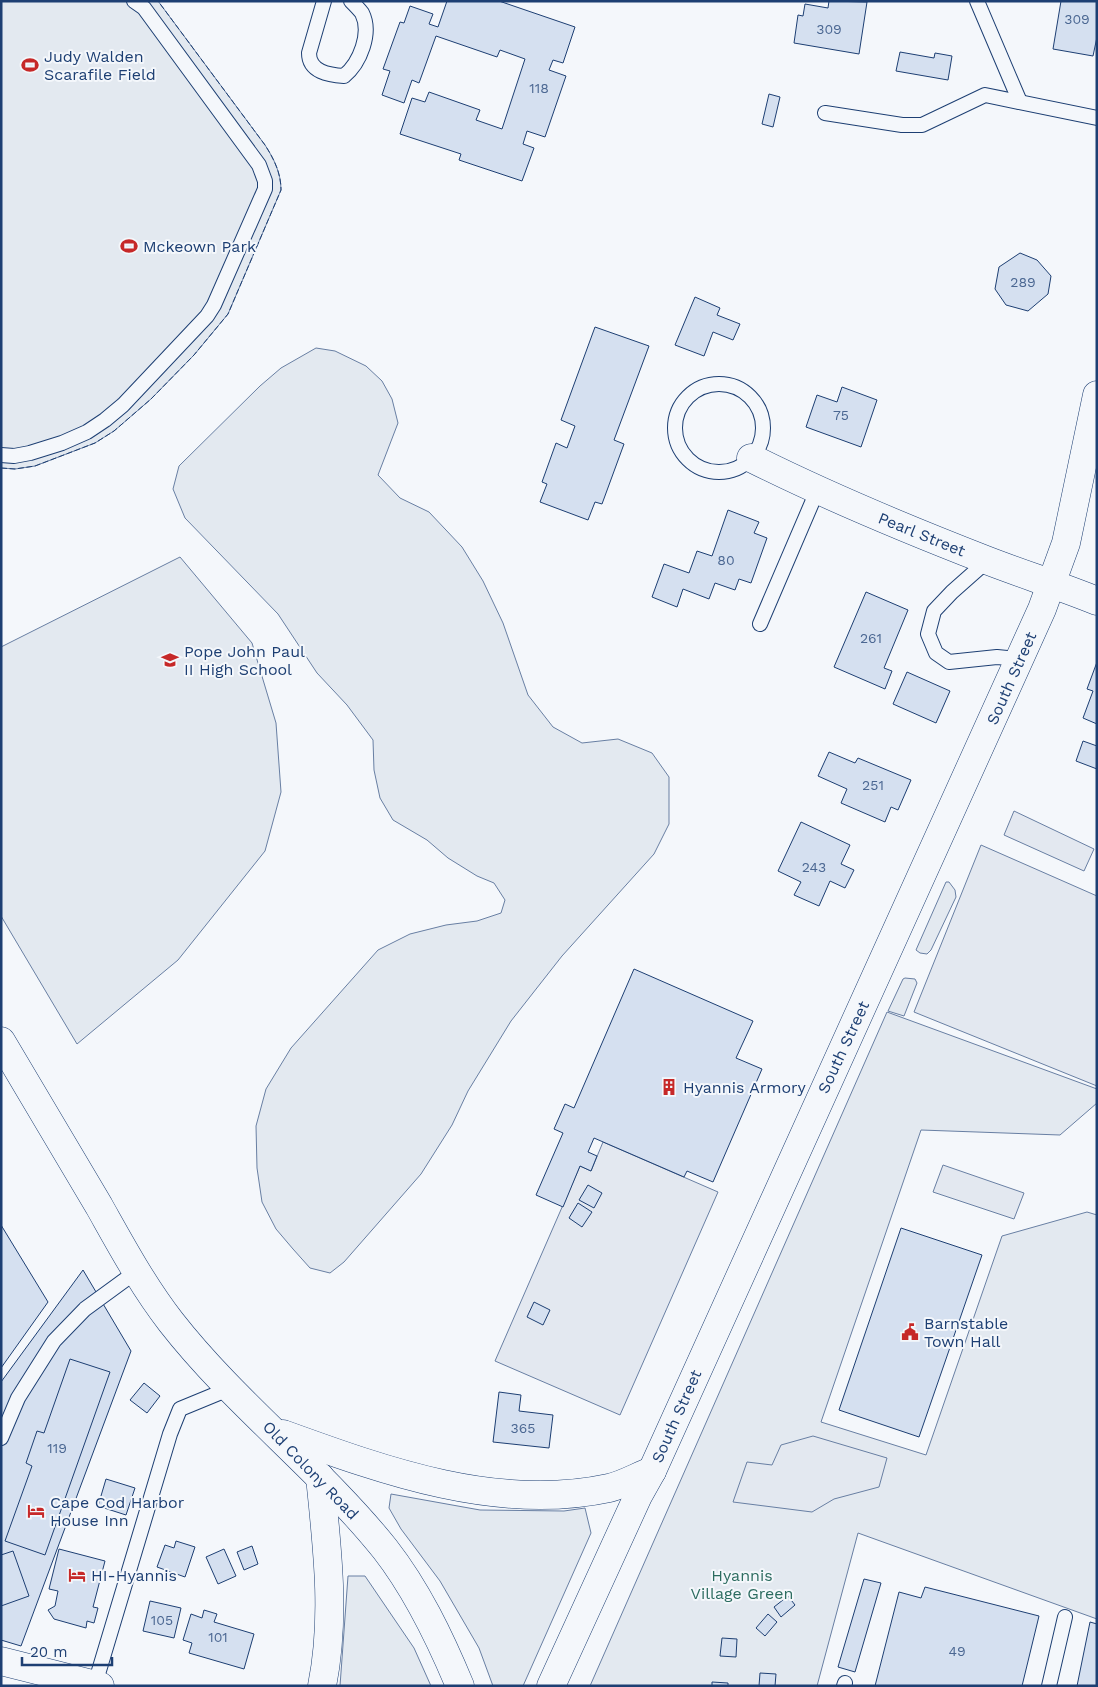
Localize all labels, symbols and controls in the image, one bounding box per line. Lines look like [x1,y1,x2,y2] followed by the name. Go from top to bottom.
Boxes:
[1064,11,1090,27] house number: 309
[816,21,842,37] house number: 309
[44,47,156,84] place label: Judy Walden Scarafile Field
[20,55,40,75] sports icon: Judy Walden Scarafile Field
[529,80,549,96] house number: 118
[119,236,139,256] sports icon: Mckeown Park
[143,237,256,256] place label: Mckeown Park
[1010,274,1036,290] house number: 289
[833,407,849,423] house number: 75
[875,508,968,561] street label: Pearl Street
[717,552,735,568] house number: 80
[982,628,1041,728] street label: South Street
[860,630,882,646] house number: 261
[184,642,305,679] place label: Pope John Paul II High School
[160,650,180,670] school or university icon: Pope John Paul II High School
[862,777,884,793] house number: 251
[802,859,826,875] house number: 243
[814,998,873,1097] street label: South Street
[659,1077,679,1097] building icon: Hyannis Armory
[683,1078,807,1097] place label: Hyannis Armory
[924,1314,1008,1351] place label: Barnstable Town Hall
[900,1322,920,1342] public building icon: Barnstable Town Hall
[647,1366,706,1466] street label: South Street
[259,1417,362,1524] street label: Old Colony Road
[511,1420,535,1436] house number: 365
[47,1440,67,1456] house number: 119
[50,1493,185,1530] place label: Cape Cod Harbor House Inn
[26,1501,46,1521] hotel icon: Cape Cod Harbor House Inn
[67,1565,87,1585] hotel icon: HI-Hyannis
[91,1566,177,1585] place label: HI-Hyannis
[691,1566,793,1603] park label: Hyannis Village Green
[151,1612,173,1628] house number: 105
[208,1629,228,1645] house number: 101
[22,1634,112,1666] scale bar
[30,1643,68,1661] text: 20 m
[948,1643,966,1659] house number: 49

